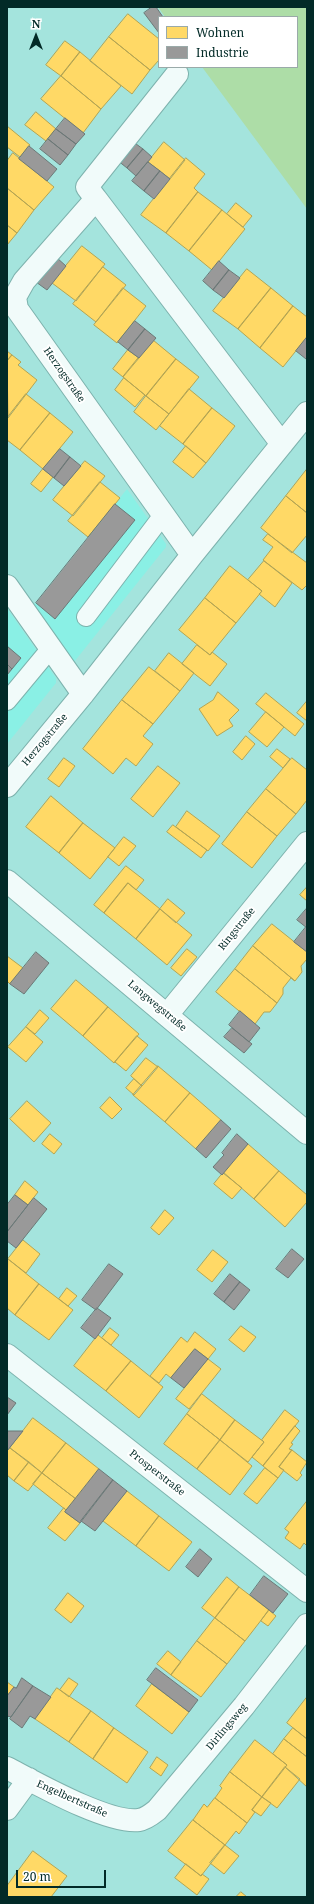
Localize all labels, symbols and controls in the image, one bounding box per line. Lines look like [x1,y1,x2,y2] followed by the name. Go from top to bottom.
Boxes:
[16,16,56,56] north arrow
[32,16,40,31] text: N
[158,16,298,68] legend
[196,24,244,41] text: Wohnen
[196,44,249,61] text: Industrie
[41,345,87,405] street label: Herzogstraße
[20,712,70,768] street label: Herzogstraße
[216,905,258,953] street label: Ringstraße
[125,978,189,1034] street label: Langwegstraße
[127,1448,187,1498] street label: Prosperstraße
[204,1701,250,1753] street label: Dirlingsweg
[35,1778,109,1820] street label: Engelbertstraße
[18,1862,108,1888] scale bar
[23,1868,51,1885] text: 20 m

